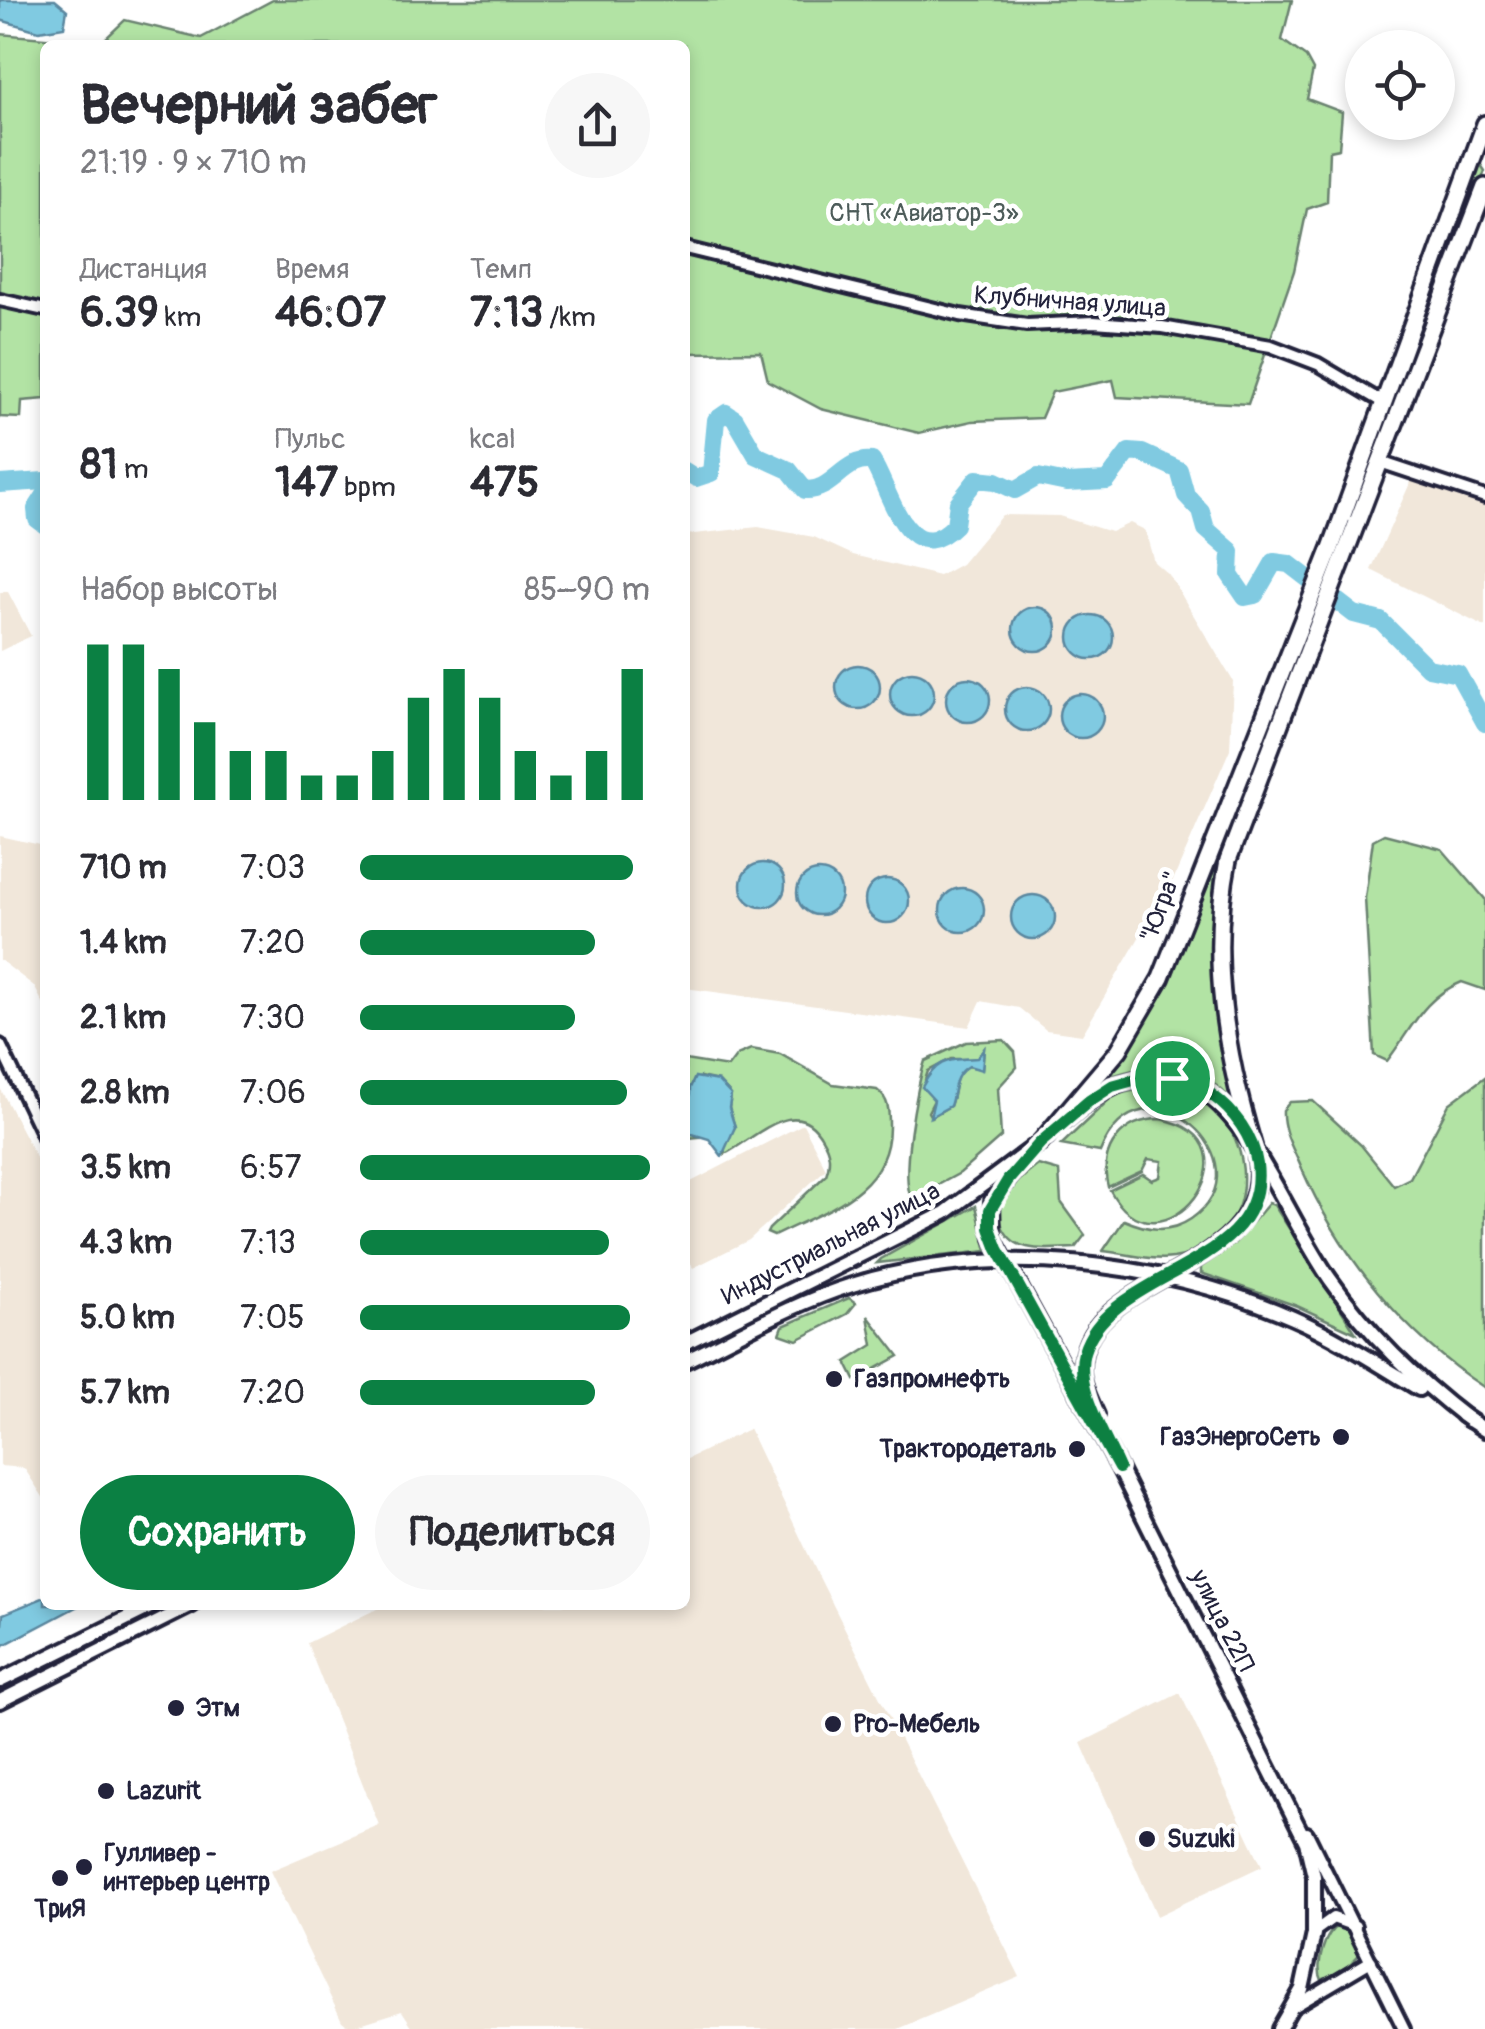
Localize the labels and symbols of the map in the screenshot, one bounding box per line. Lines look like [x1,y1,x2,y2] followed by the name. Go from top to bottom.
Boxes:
[829,198,1019,229] park label: СНТ «Авиатор-3»
[973,280,1167,324] street label: Клубничная улица
[1133,867,1189,947] street label: "Югра"
[1130,1036,1215,1121] pin
[717,1176,945,1312] street label: Индустриальная улица
[854,1364,1011,1395] place label: Газпромнефть
[823,1368,845,1390] marker: Газпромнефть
[1160,1422,1321,1453] place label: ГазЭнергоСеть
[1330,1426,1352,1448] marker: ГазЭнергоСеть
[878,1434,1057,1465] place label: Трактородеталь
[1066,1438,1088,1460] marker: Трактородеталь
[1183,1564,1261,1677] street label: улица 22П
[196,1693,240,1724] place label: Этм
[165,1697,187,1719] marker: Этм
[853,1709,980,1740] place label: Pro-Мебель
[822,1713,844,1735] marker: Pro-Мебель
[126,1776,202,1807] place label: Lazurit
[95,1780,117,1802] marker: Lazurit
[1167,1824,1235,1855] place label: Suzuki
[1136,1828,1158,1850] marker: Suzuki
[103,1838,270,1898] place label: Гулливер - интерьер центр
[73,1856,95,1878] marker: Гулливер - интерьер центр
[49,1867,71,1889] marker: ТриЯ
[33,1894,86,1925] place label: ТриЯ

